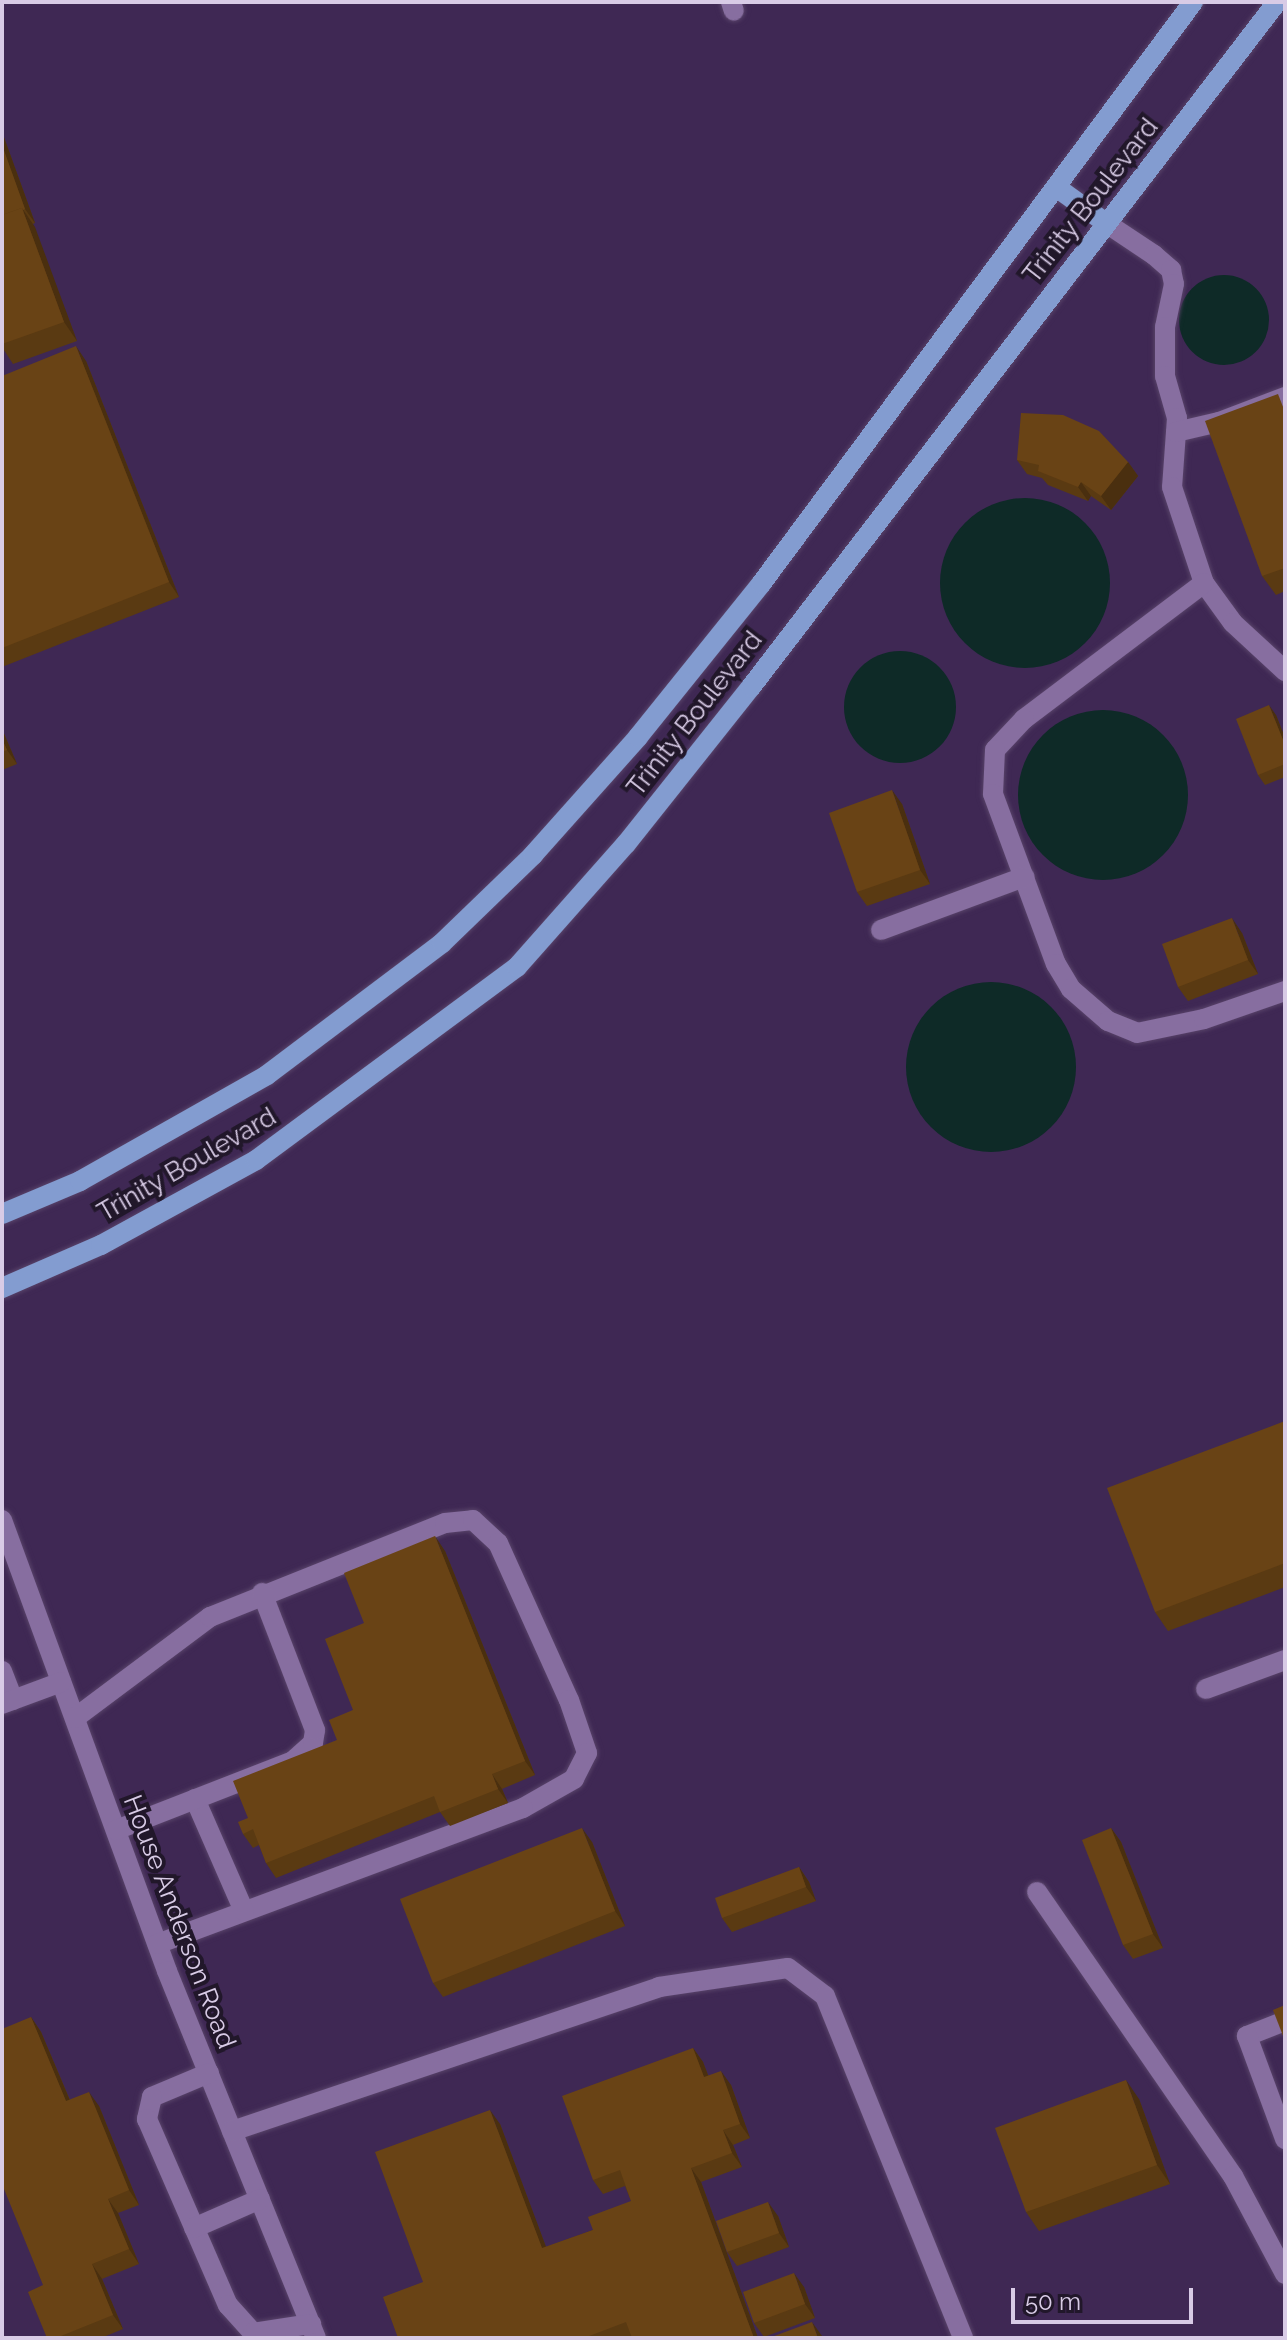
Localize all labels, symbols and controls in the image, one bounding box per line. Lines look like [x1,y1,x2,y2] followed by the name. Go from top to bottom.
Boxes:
[1017,112,1165,290] street label: Trinity Boulevard
[621,625,769,803] street label: Trinity Boulevard
[92,1101,282,1229] street label: Trinity Boulevard
[116,1790,242,2054] street label: House Anderson Road
[1015,2272,1197,2322] scale bar
[1025,2287,1081,2316] text: 50 m

